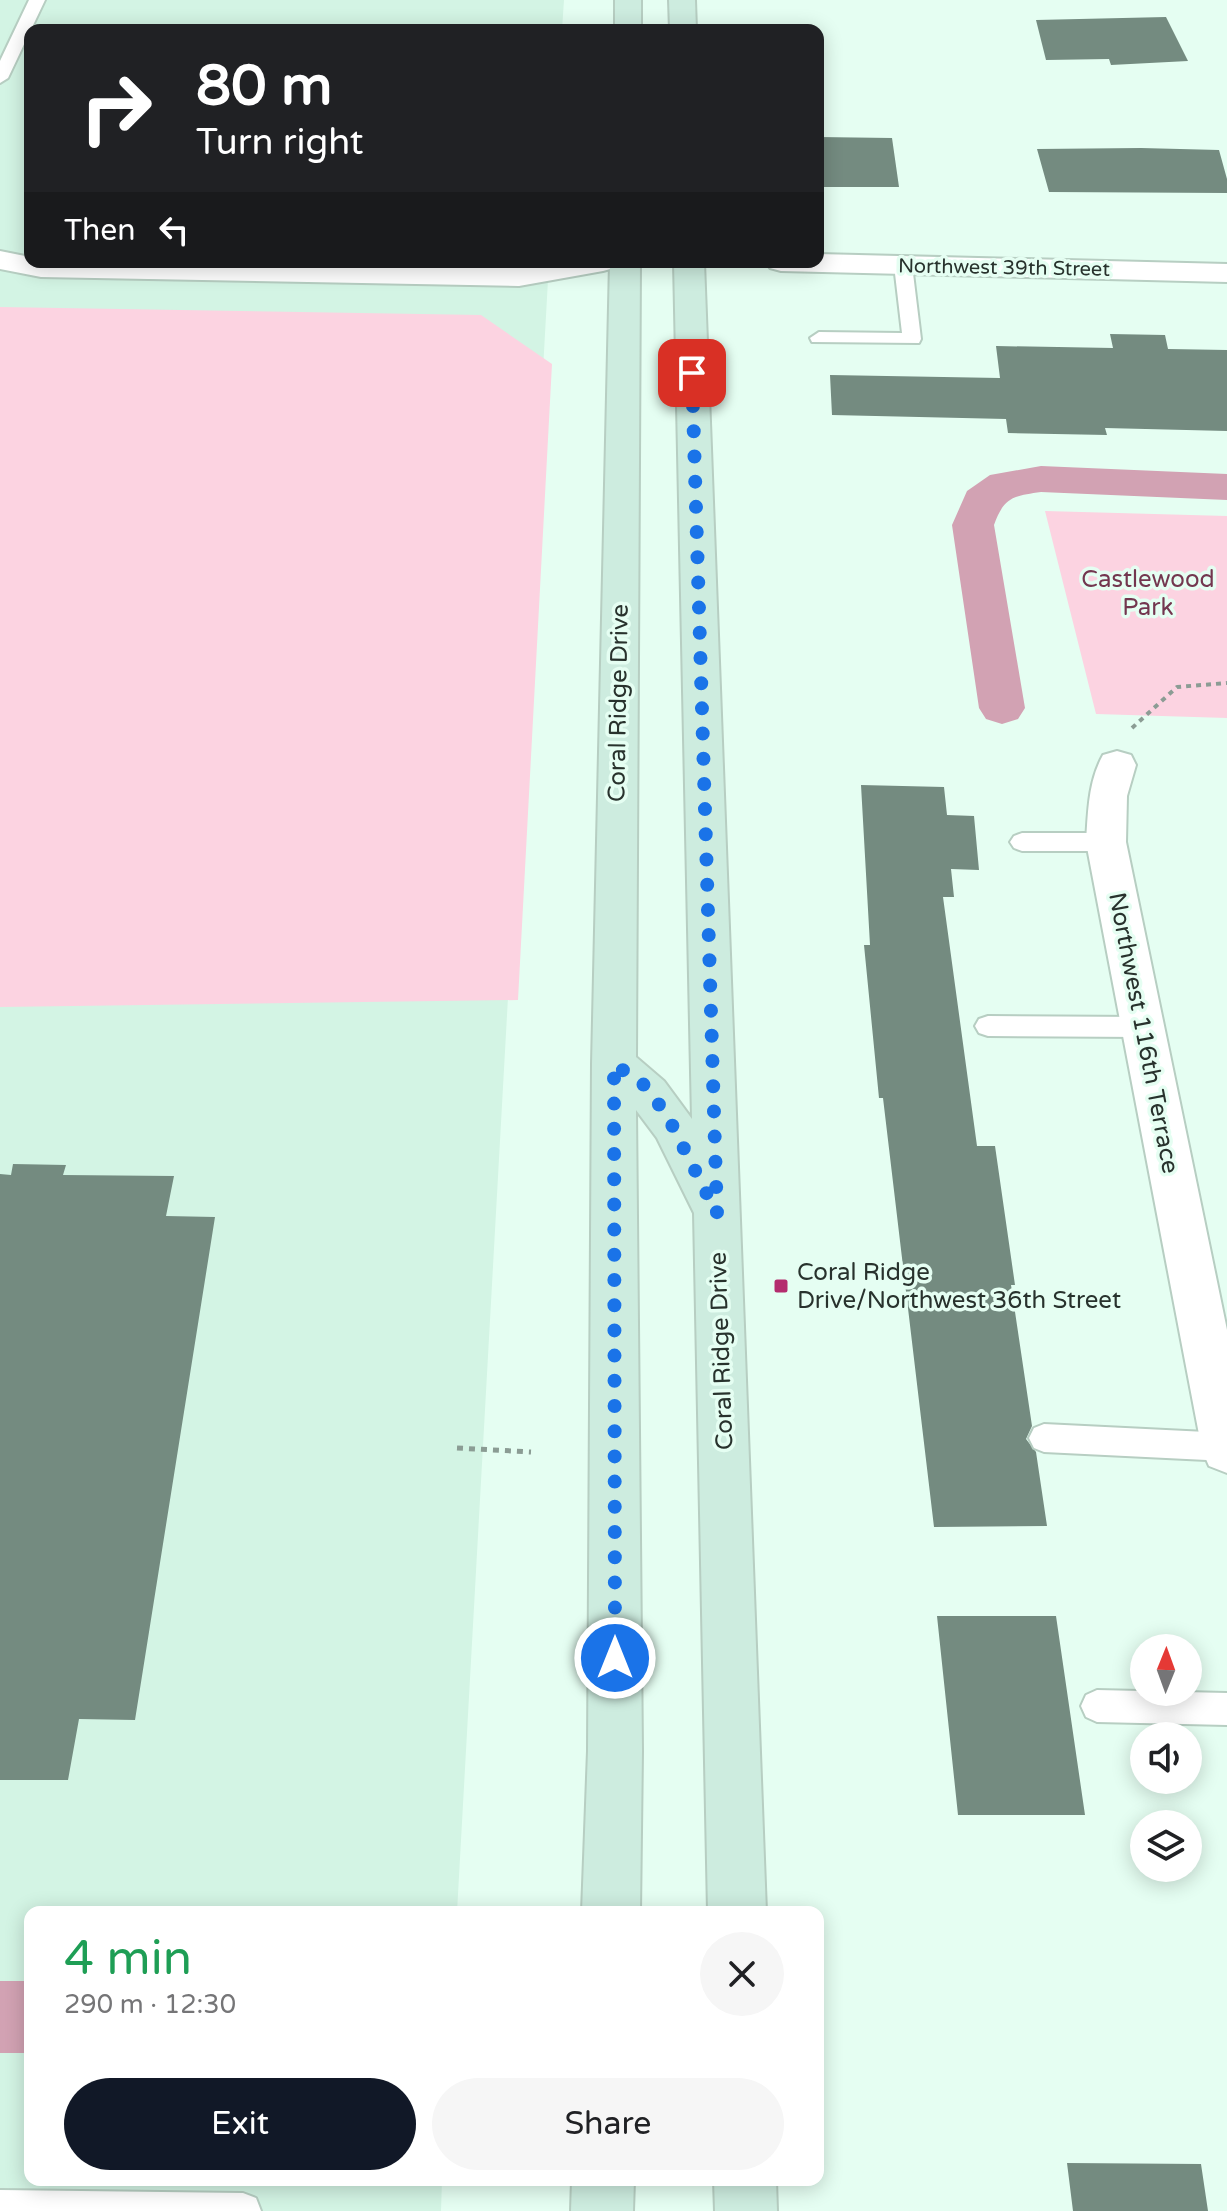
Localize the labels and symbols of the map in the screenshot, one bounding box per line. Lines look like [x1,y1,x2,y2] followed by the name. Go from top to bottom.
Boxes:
[898,254,1110,282] street label: Northwest 39th Street
[658,339,726,407] pin
[1081,565,1215,622] park label: Castlewood Park
[602,604,635,802] street label: Coral Ridge Drive
[1102,890,1185,1176] street label: Northwest 116th Terrace
[704,1251,739,1450] street label: Coral Ridge Drive
[797,1258,1121,1315] place label: Coral Ridge Drive/Northwest 36th Street
[772,1277,790,1295] marker: Coral Ridge Drive/Northwest 36th Street
[573,1616,657,1700] position arrow
[1130,1634,1202,1706] north arrow

